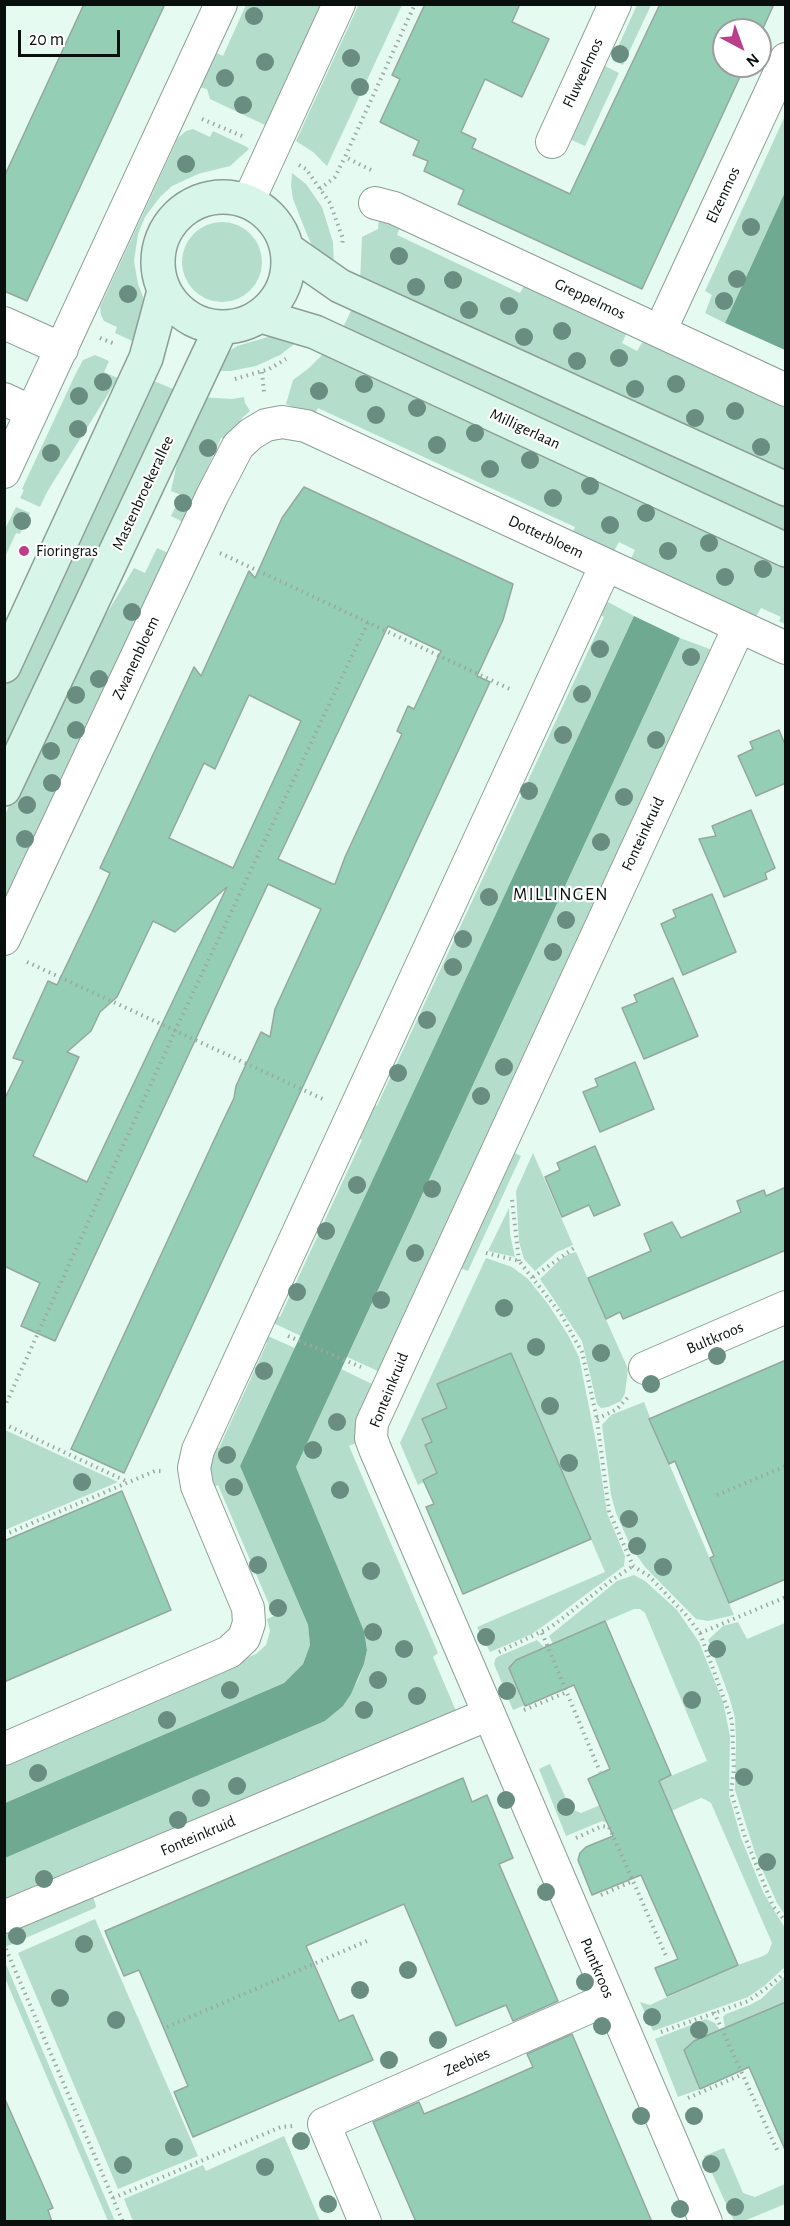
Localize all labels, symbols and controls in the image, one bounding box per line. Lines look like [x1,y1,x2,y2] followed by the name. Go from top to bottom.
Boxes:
[21,18,123,56] scale bar
[712,18,772,78] north arrow
[29,31,64,49] text: 20 m
[559,35,607,111] street label: Fluweelmos
[743,50,762,70] text: N
[702,164,744,226] street label: Elzenmos
[552,274,628,324] street label: Greppelmos
[487,404,563,454] street label: Milligerlaan
[108,433,178,553] street label: Mastenbroekerallee
[505,511,587,563] street label: Dotterbloem
[36,541,98,561] place label: Fioringras
[17,544,31,558] marker: Fioringras
[108,613,164,703] street label: Zwanenbloem
[618,794,668,874] street label: Fonteinkruid
[513,884,609,906] district label: MILLINGEN
[684,1317,746,1359] street label: Bultkroos
[365,1350,413,1430] street label: Fonteinkruid
[158,1812,238,1860] street label: Fonteinkruid
[576,1935,618,2001] street label: Puntkroos
[441,2043,493,2081] street label: Zeebies

